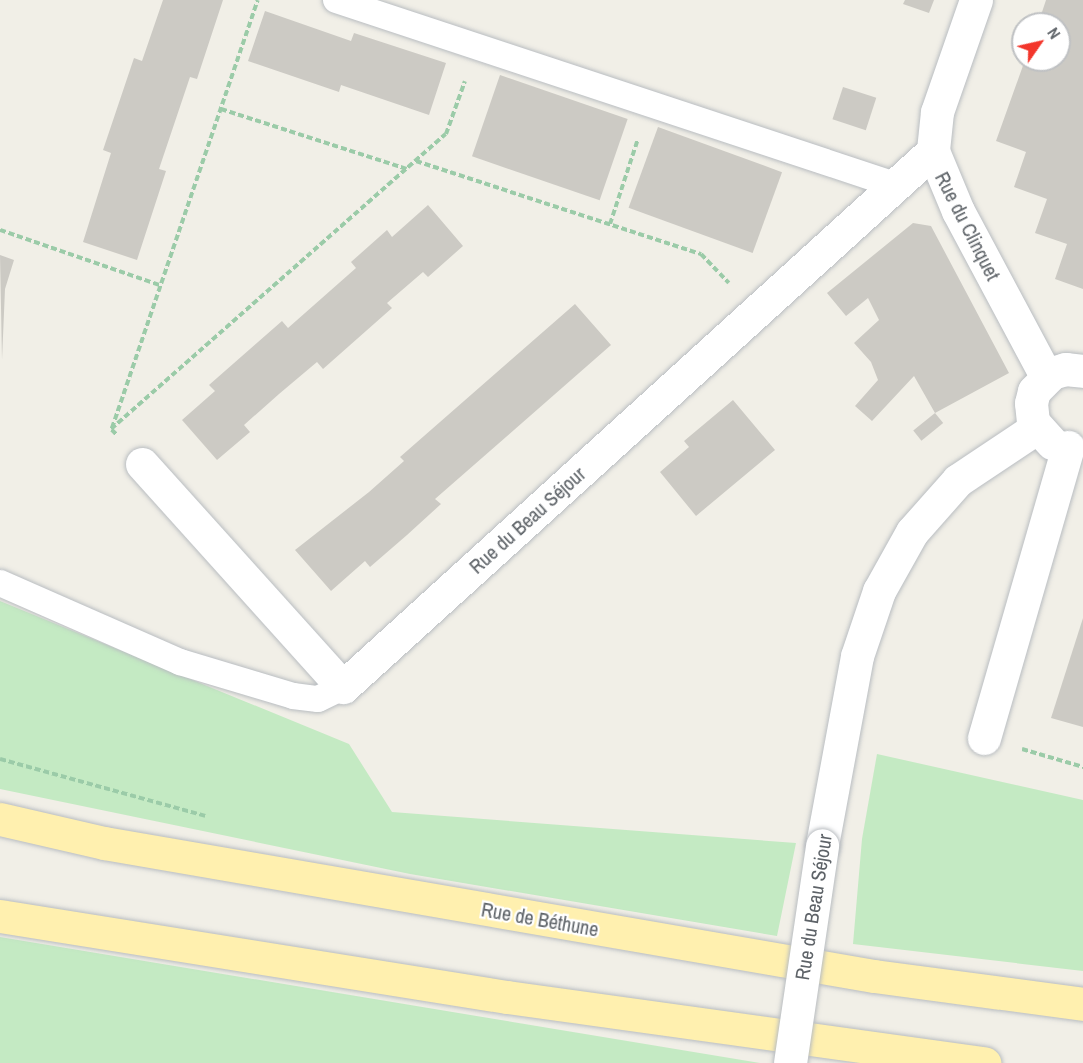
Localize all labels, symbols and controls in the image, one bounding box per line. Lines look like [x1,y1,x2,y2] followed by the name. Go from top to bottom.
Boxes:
[1011,12,1071,72] north arrow
[1042,23,1066,43] text: N
[930,168,1006,284] street label: Rue du Clinquet
[464,462,590,578] street label: Rue du Beau Séjour
[790,832,836,982] street label: Rue du Beau Séjour
[480,897,600,941] street label: Rue de Béthune

